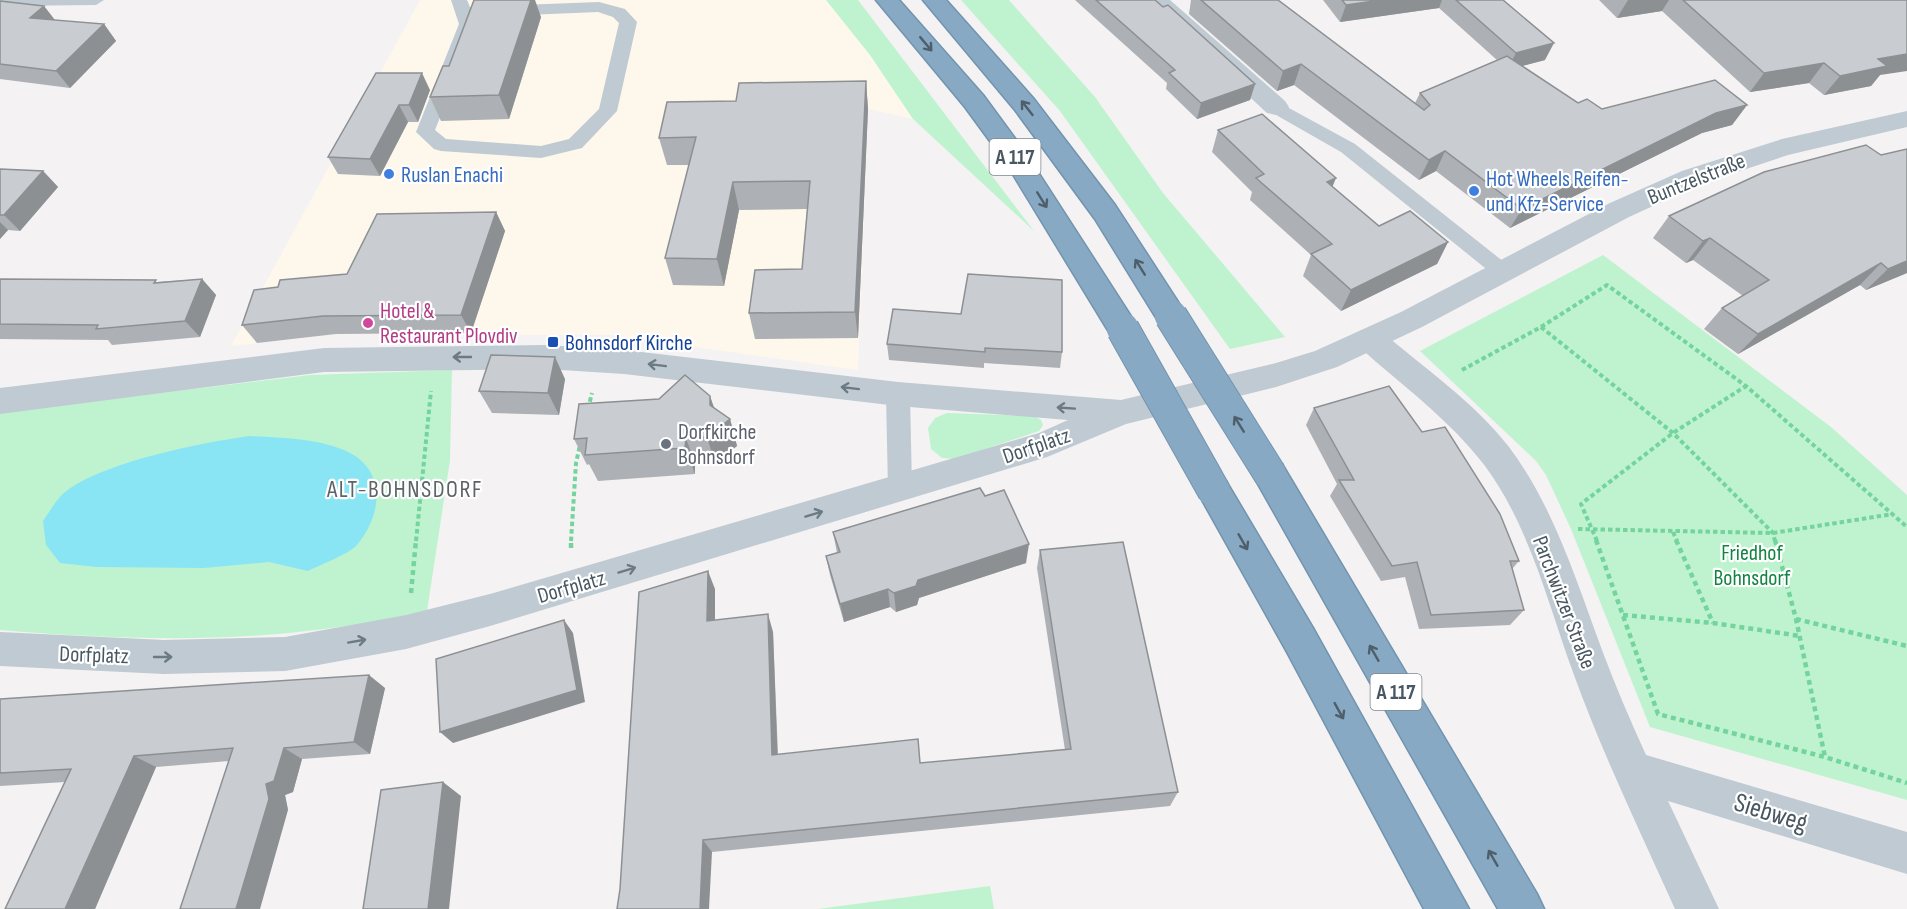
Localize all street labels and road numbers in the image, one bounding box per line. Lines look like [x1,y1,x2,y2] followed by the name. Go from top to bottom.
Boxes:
[990,139,1040,175] road number: A 117
[1644,148,1749,211] street label: Buntzelstraße
[999,422,1074,470] street label: Dorfplatz
[1526,532,1601,673] street label: Parchwitzer Straße
[534,565,609,610] street label: Dorfplatz
[59,641,129,670] street label: Dorfplatz
[1370,674,1422,710] road number: A 117
[1730,787,1812,839] street label: Siebweg

